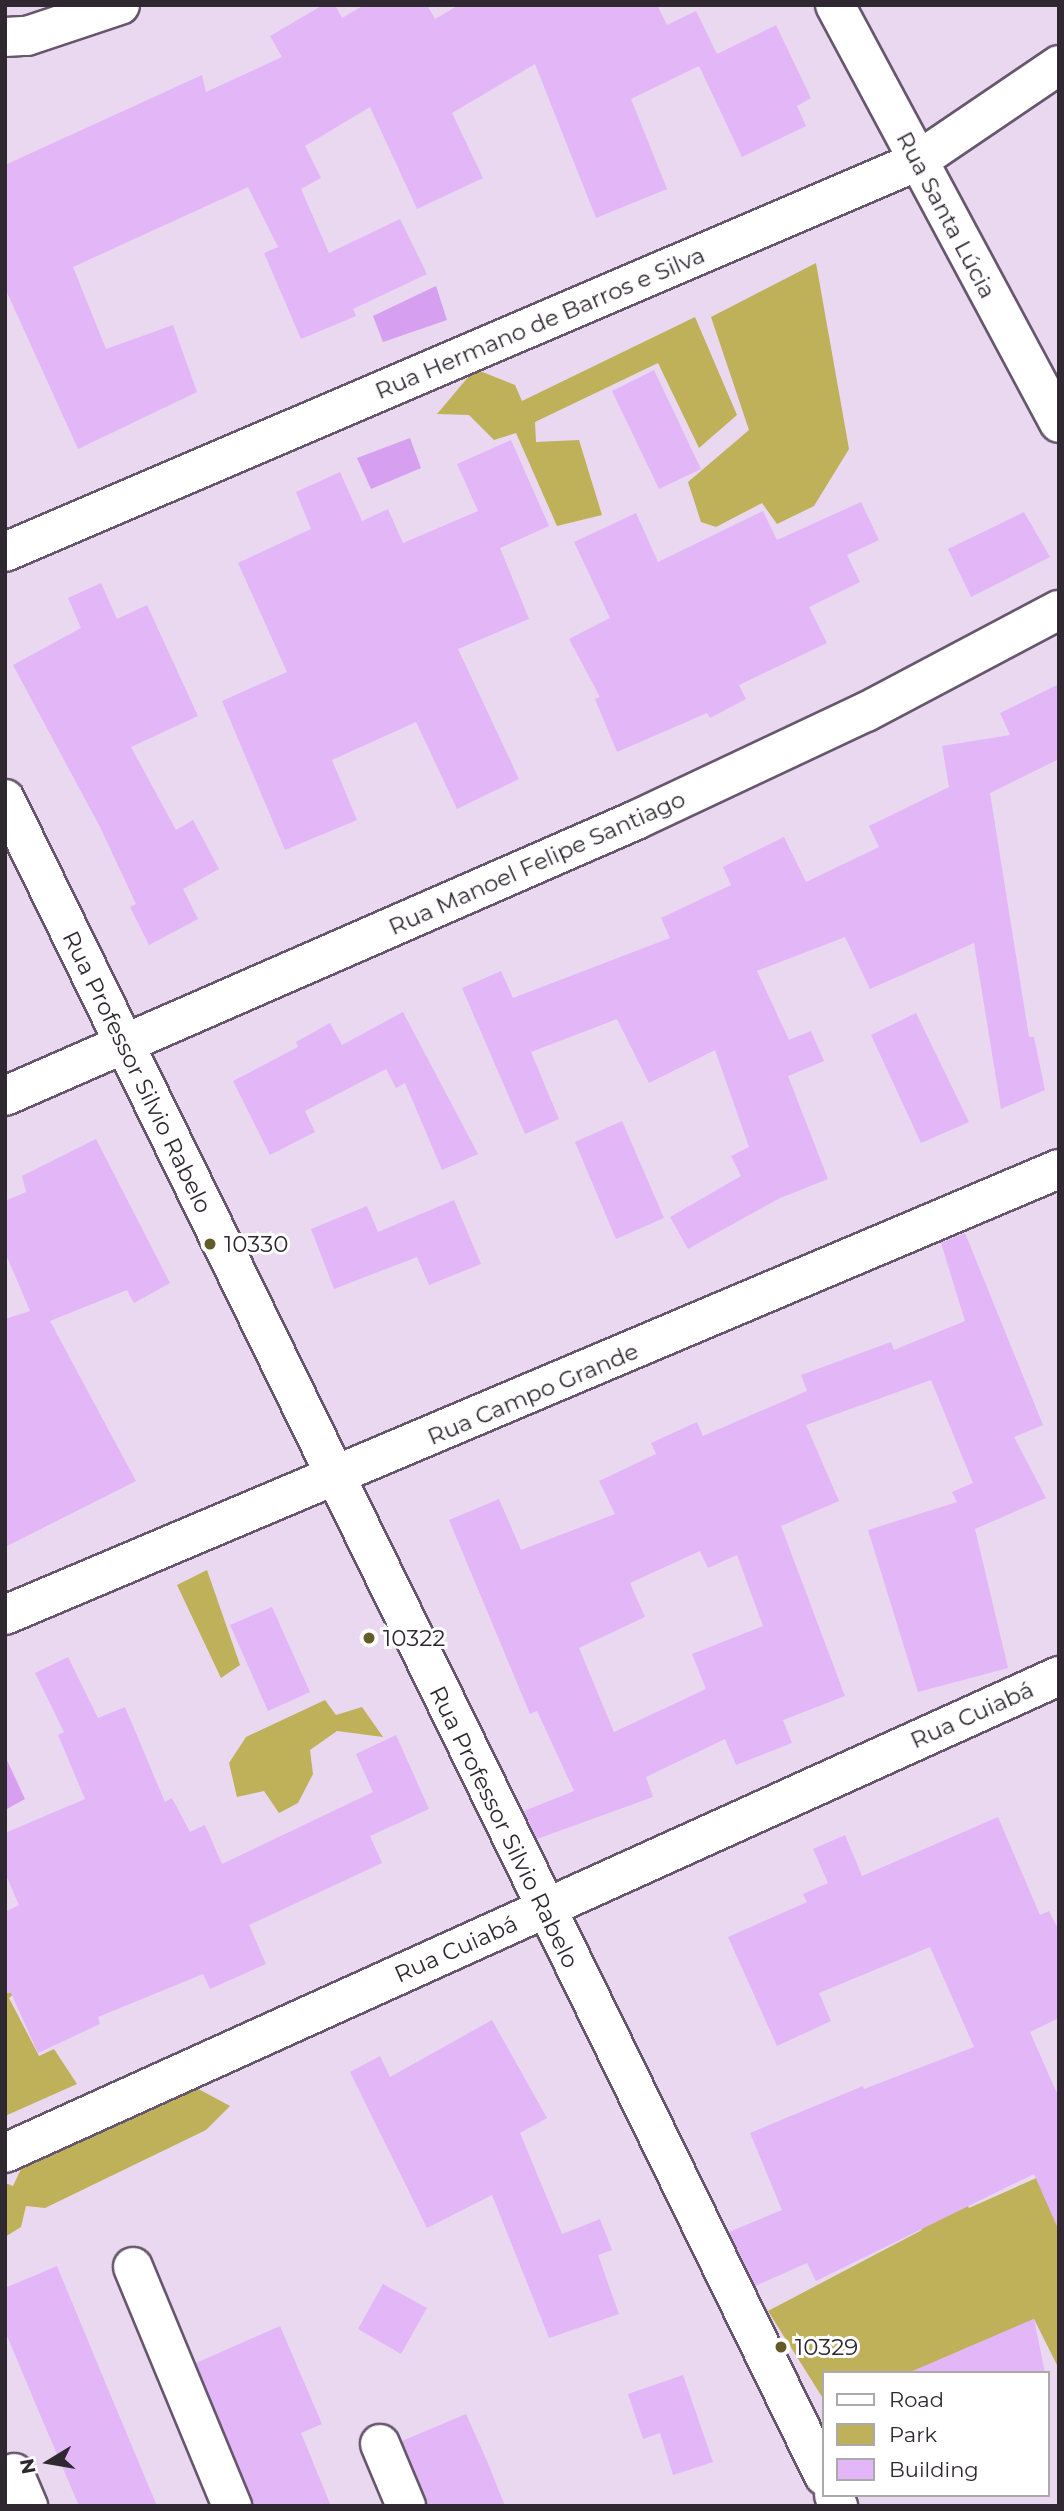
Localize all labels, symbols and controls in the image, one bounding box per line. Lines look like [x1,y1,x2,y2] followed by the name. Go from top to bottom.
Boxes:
[890,127,1002,303] street label: Rua Santa Lúcia
[371,241,709,405] street label: Rua Hermano de Barros e Silva
[384,785,690,941] street label: Rua Manoel Felipe Santiago
[57,926,217,1218] street label: Rua Professor Silvio Rabelo
[224,1230,288,1258] place label: 10330
[202,1236,218,1252] marker: 10330
[423,1337,643,1451] street label: Rua Campo Grande
[383,1624,445,1652] place label: 10322
[361,1630,377,1646] marker: 10322
[906,1676,1038,1754] street label: Rua Cuiabá
[424,1681,584,1973] street label: Rua Professor Silvio Rabelo
[390,1910,522,1988] street label: Rua Cuiabá
[795,2333,858,2361] place label: 10329
[773,2339,789,2355] marker: 10329
[822,2371,1050,2497] legend
[889,2387,944,2412] text: Road
[889,2422,937,2447] text: Park
[14,2427,84,2497] north arrow
[15,2456,41,2476] text: N
[889,2457,979,2482] text: Building

